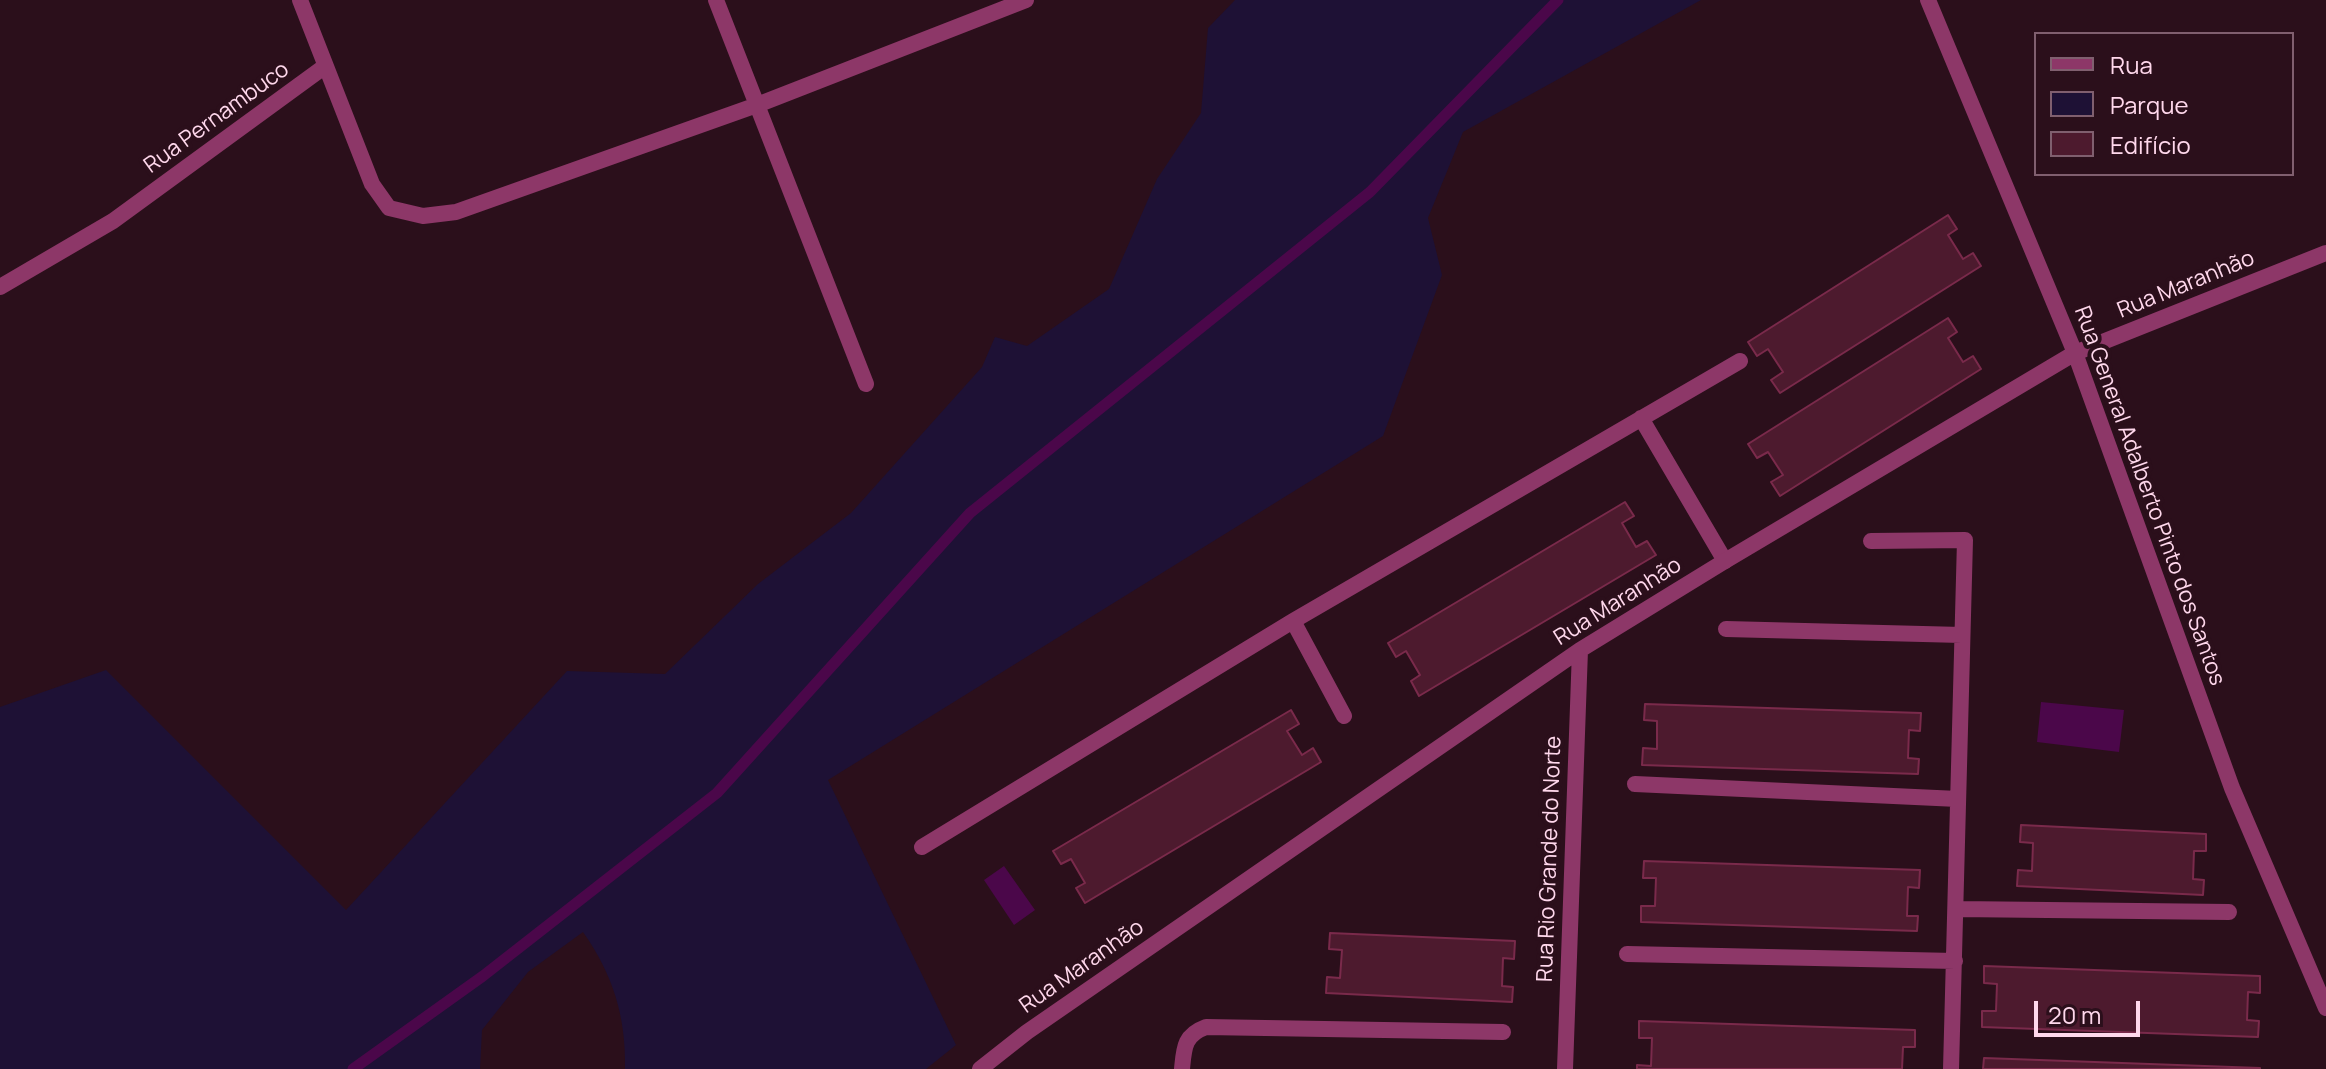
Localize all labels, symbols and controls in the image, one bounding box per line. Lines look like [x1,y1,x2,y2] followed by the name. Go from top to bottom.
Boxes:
[2034,32,2294,176] legend
[2110,48,2153,81] text: Rua
[139,57,295,179] street label: Rua Pernambuco
[2110,88,2188,121] text: Parque
[2110,128,2191,161] text: Edifício
[2114,246,2258,324] street label: Rua Maranhão
[2068,303,2230,689] street label: Rua General Adalberto Pinto dos Santos
[1549,552,1687,652] street label: Rua Maranhão
[1533,736,1567,982] street label: Rua Rio Grande do Norte
[1015,915,1149,1019] street label: Rua Maranhão
[2038,985,2144,1035] scale bar
[2048,998,2101,1031] text: 20 m

